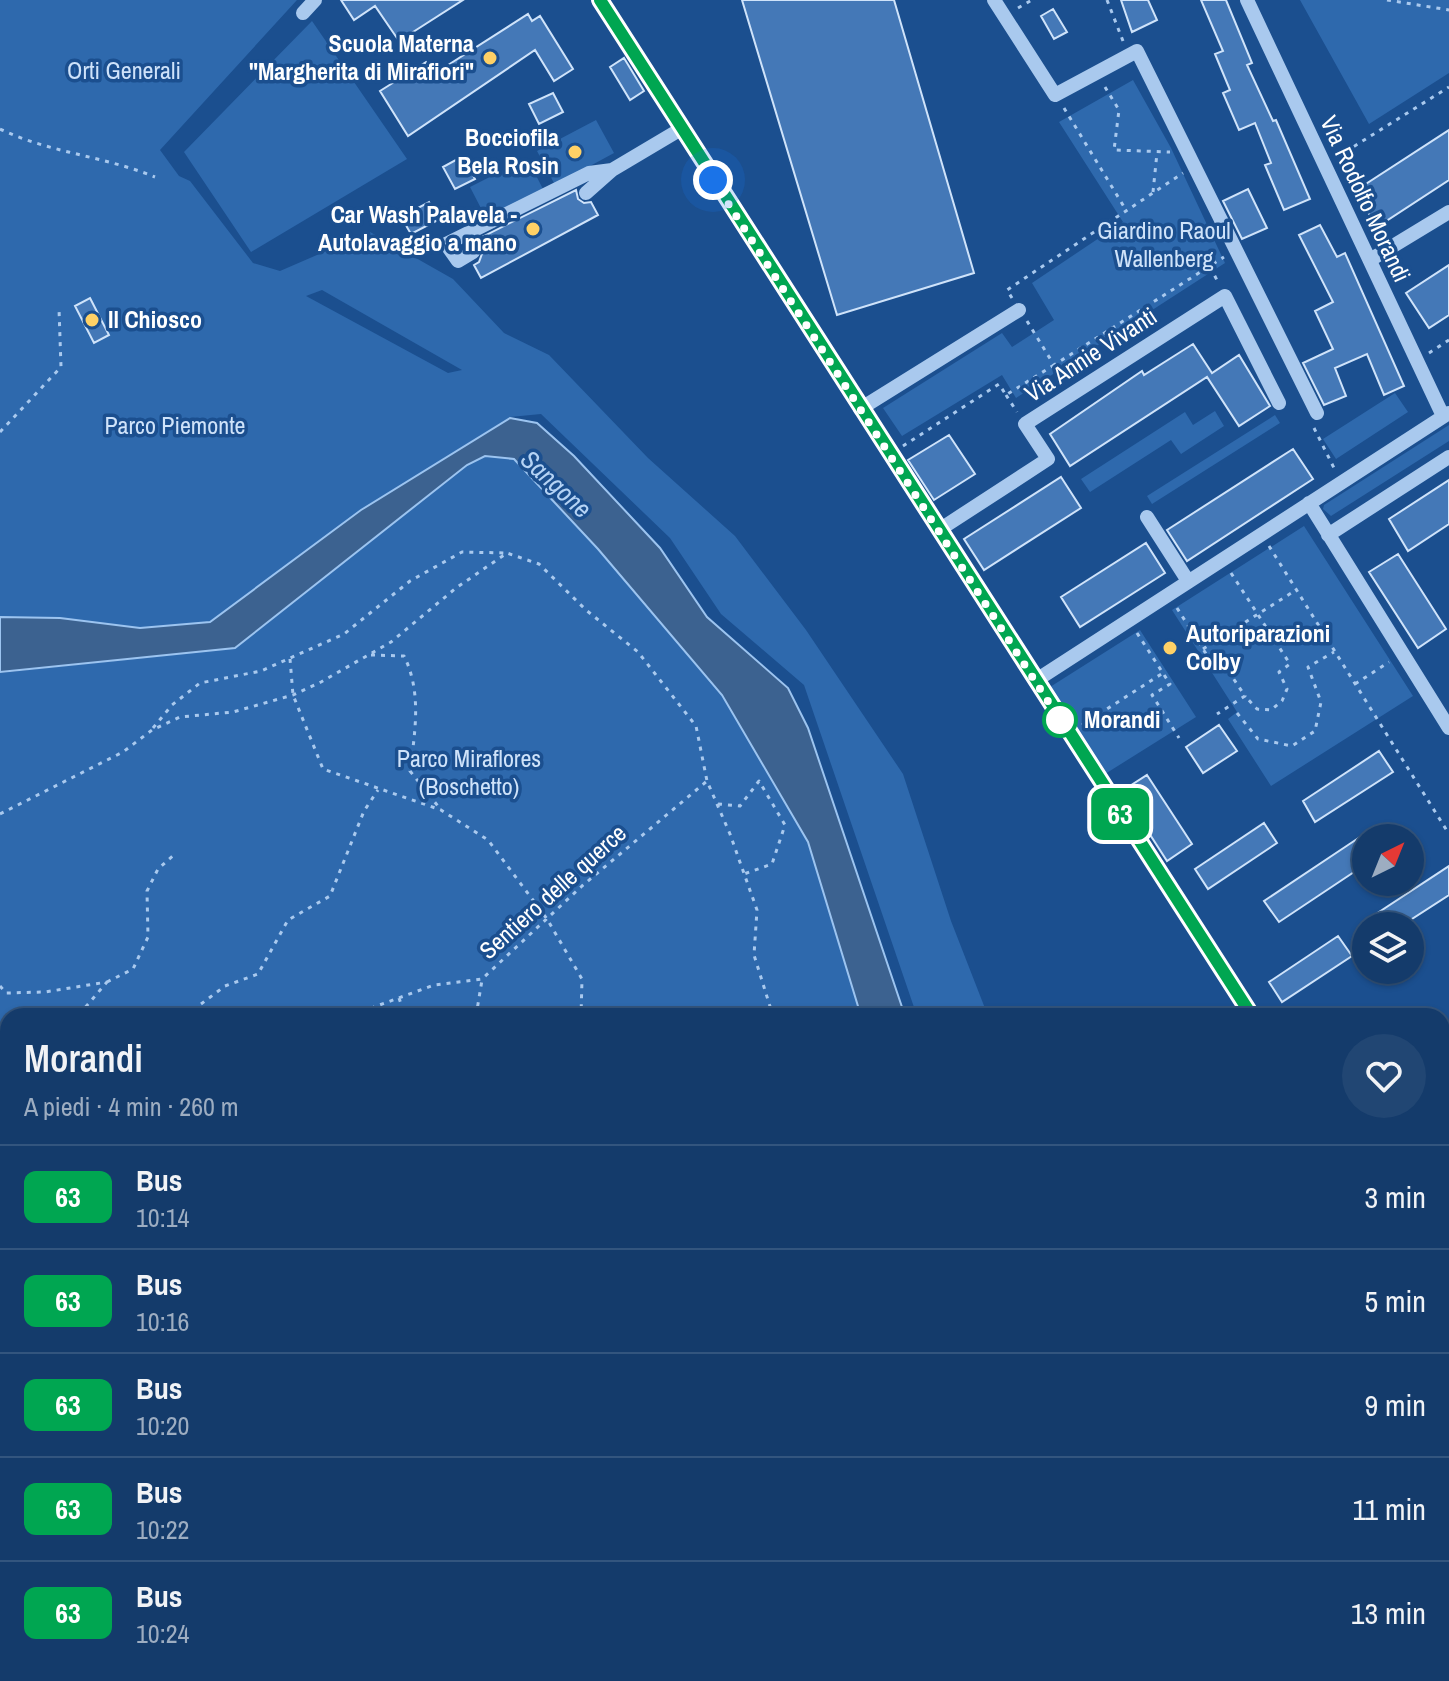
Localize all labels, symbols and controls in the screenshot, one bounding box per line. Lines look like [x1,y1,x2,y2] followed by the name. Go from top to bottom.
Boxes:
[249,27,474,87] place label: Scuola Materna "Margherita di Mirafiori"
[481,49,499,67] marker: Scuola Materna "Margherita di Mirafiori"
[67,54,181,86] park label: Orti Generali
[1313,110,1418,287] street label: Via Rodolfo Morandi
[457,121,559,181] place label: Bocciofila Bela Rosin
[566,143,584,161] marker: Bocciofila Bela Rosin
[693,160,733,200] your location
[318,198,517,258] place label: Car Wash Palavela - Autolavaggio a mano
[1097,214,1231,274] park label: Giardino Raoul Wallenberg
[524,220,542,238] marker: Car Wash Palavela - Autolavaggio a mano
[1018,299,1163,409] street label: Via Annie Vivanti
[108,303,202,335] place label: Il Chiosco
[83,311,101,329] marker: Il Chiosco
[104,409,246,441] park label: Parco Piemonte
[513,442,599,526] water label: Sangone
[1186,617,1330,677] place label: Autoriparazioni Colby
[1161,639,1179,657] marker: Autoriparazioni Colby
[1043,703,1077,737] marker: Morandi
[1084,703,1161,735] place label: Morandi
[397,742,541,802] park label: Parco Miraflores (Boschetto)
[1084,788,1156,840] line badge: 63
[1107,795,1133,833] text: 63
[472,817,633,966] street label: Sentiero delle querce
[1352,824,1424,896] north arrow
[1352,824,1424,984] map controls
[1352,912,1424,984] button: layers
[24,1033,143,1084] text: Morandi
[1342,1034,1426,1118] button: heart
[24,1089,239,1124] text: A piedi · 4 min · 260 m
[136,1160,182,1200] text: Bus
[1364,1177,1426,1217] text: 3 min
[55,1178,81,1216] text: 63
[136,1200,189,1235] text: 10:14
[136,1264,182,1304] text: Bus
[1364,1281,1426,1321] text: 5 min
[55,1282,81,1320] text: 63
[136,1304,189,1339] text: 10:16
[136,1368,182,1408] text: Bus
[1364,1385,1426,1425] text: 9 min
[55,1386,81,1424] text: 63
[136,1408,189,1443] text: 10:20
[136,1472,182,1512] text: Bus
[1353,1489,1426,1529] text: 11 min
[55,1490,81,1528] text: 63
[136,1512,189,1547] text: 10:22
[136,1576,182,1616] text: Bus
[1351,1593,1426,1633] text: 13 min
[55,1594,81,1632] text: 63
[136,1616,189,1651] text: 10:24

